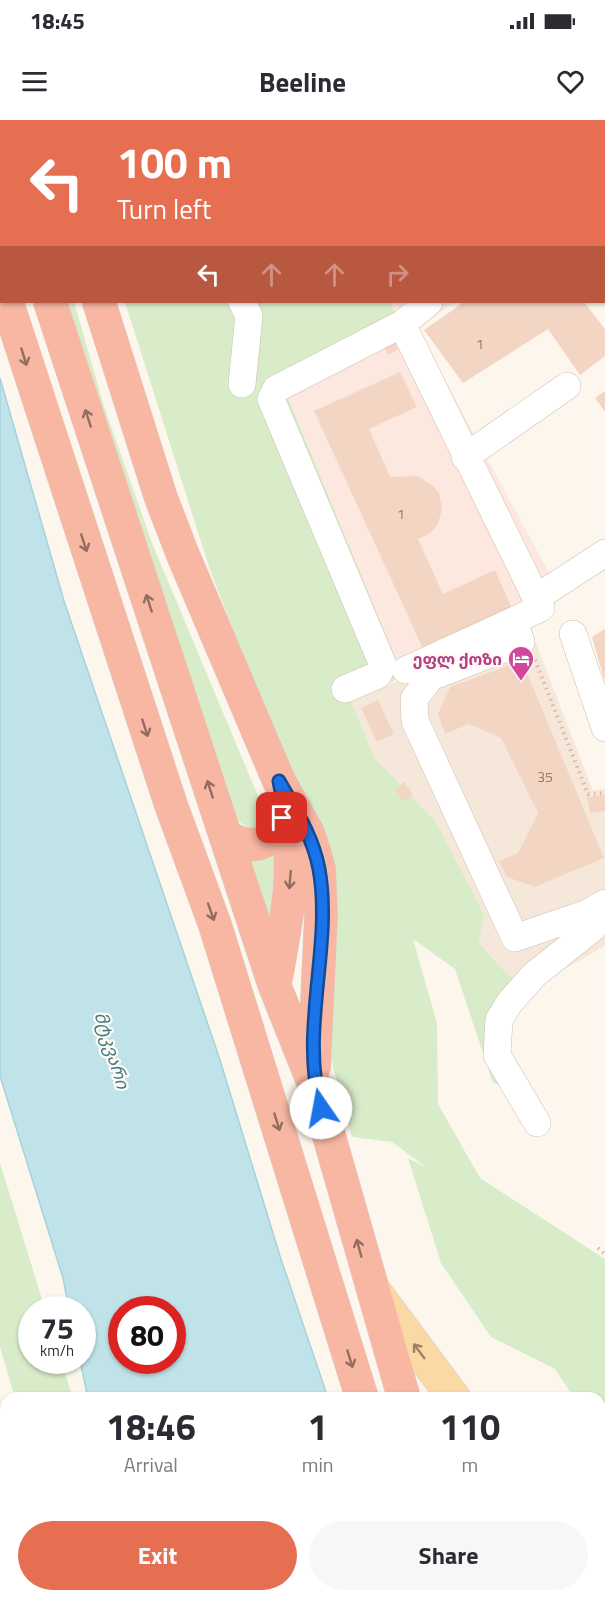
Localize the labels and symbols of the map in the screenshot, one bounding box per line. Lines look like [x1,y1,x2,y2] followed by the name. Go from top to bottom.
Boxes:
[476,333,484,354] house number: 1
[19,347,30,366] one-way arrow
[82,409,93,428] one-way arrow
[397,503,405,524] house number: 1
[79,533,90,552] one-way arrow
[143,594,154,613] one-way arrow
[506,644,536,682] hotel icon: ეფლ ქოზი
[413,647,502,671] place label: ეფლ ქოზი
[140,718,151,737] one-way arrow
[537,766,553,787] house number: 35
[204,780,215,799] one-way arrow
[256,792,307,843] pin
[284,870,295,890] one-way arrow
[206,902,217,921] one-way arrow
[87,1008,137,1093] water label: მტკვარი
[289,1076,353,1140] position arrow
[272,1112,283,1131] one-way arrow
[353,1239,365,1258] one-way arrow
[108,1296,186,1374] speed limit sign: 80
[413,1343,426,1359] one-way arrow
[345,1349,356,1368] one-way arrow

